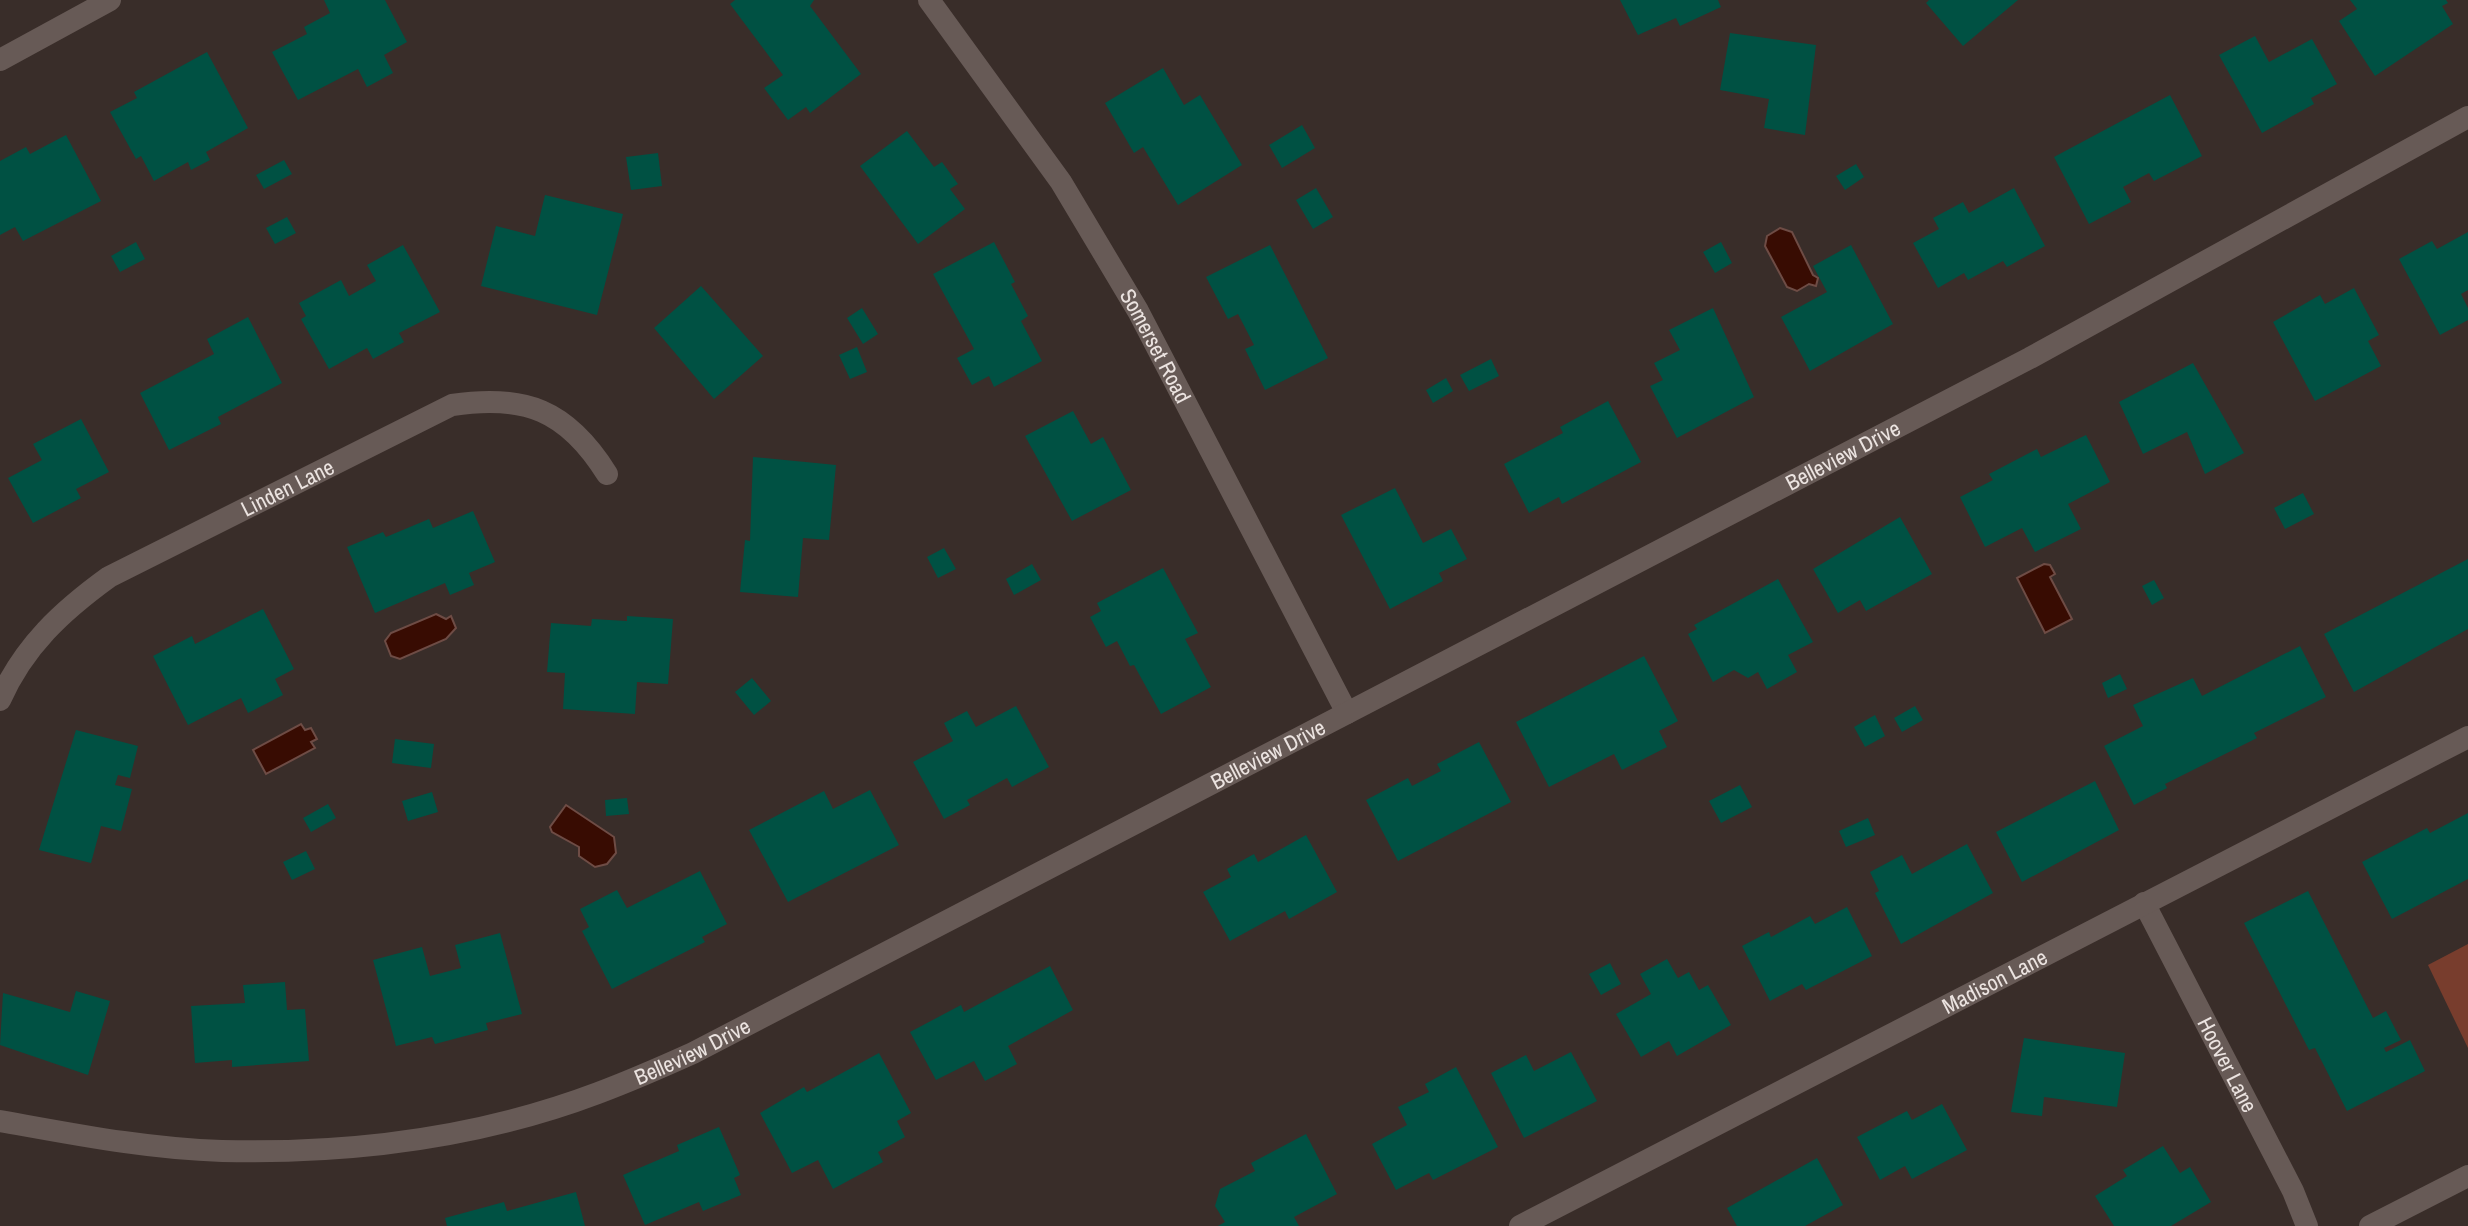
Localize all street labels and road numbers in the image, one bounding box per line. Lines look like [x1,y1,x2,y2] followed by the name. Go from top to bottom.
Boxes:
[1113,283,1198,408] street label: Somerset Road
[1780,413,1905,498] street label: Belleview Drive
[236,452,339,523] street label: Linden Lane
[1205,712,1330,796] street label: Belleview Drive
[1937,942,2052,1021] street label: Madison Lane
[630,1011,756,1092] street label: Belleview Drive
[2191,1012,2265,1117] street label: Hoover Lane

